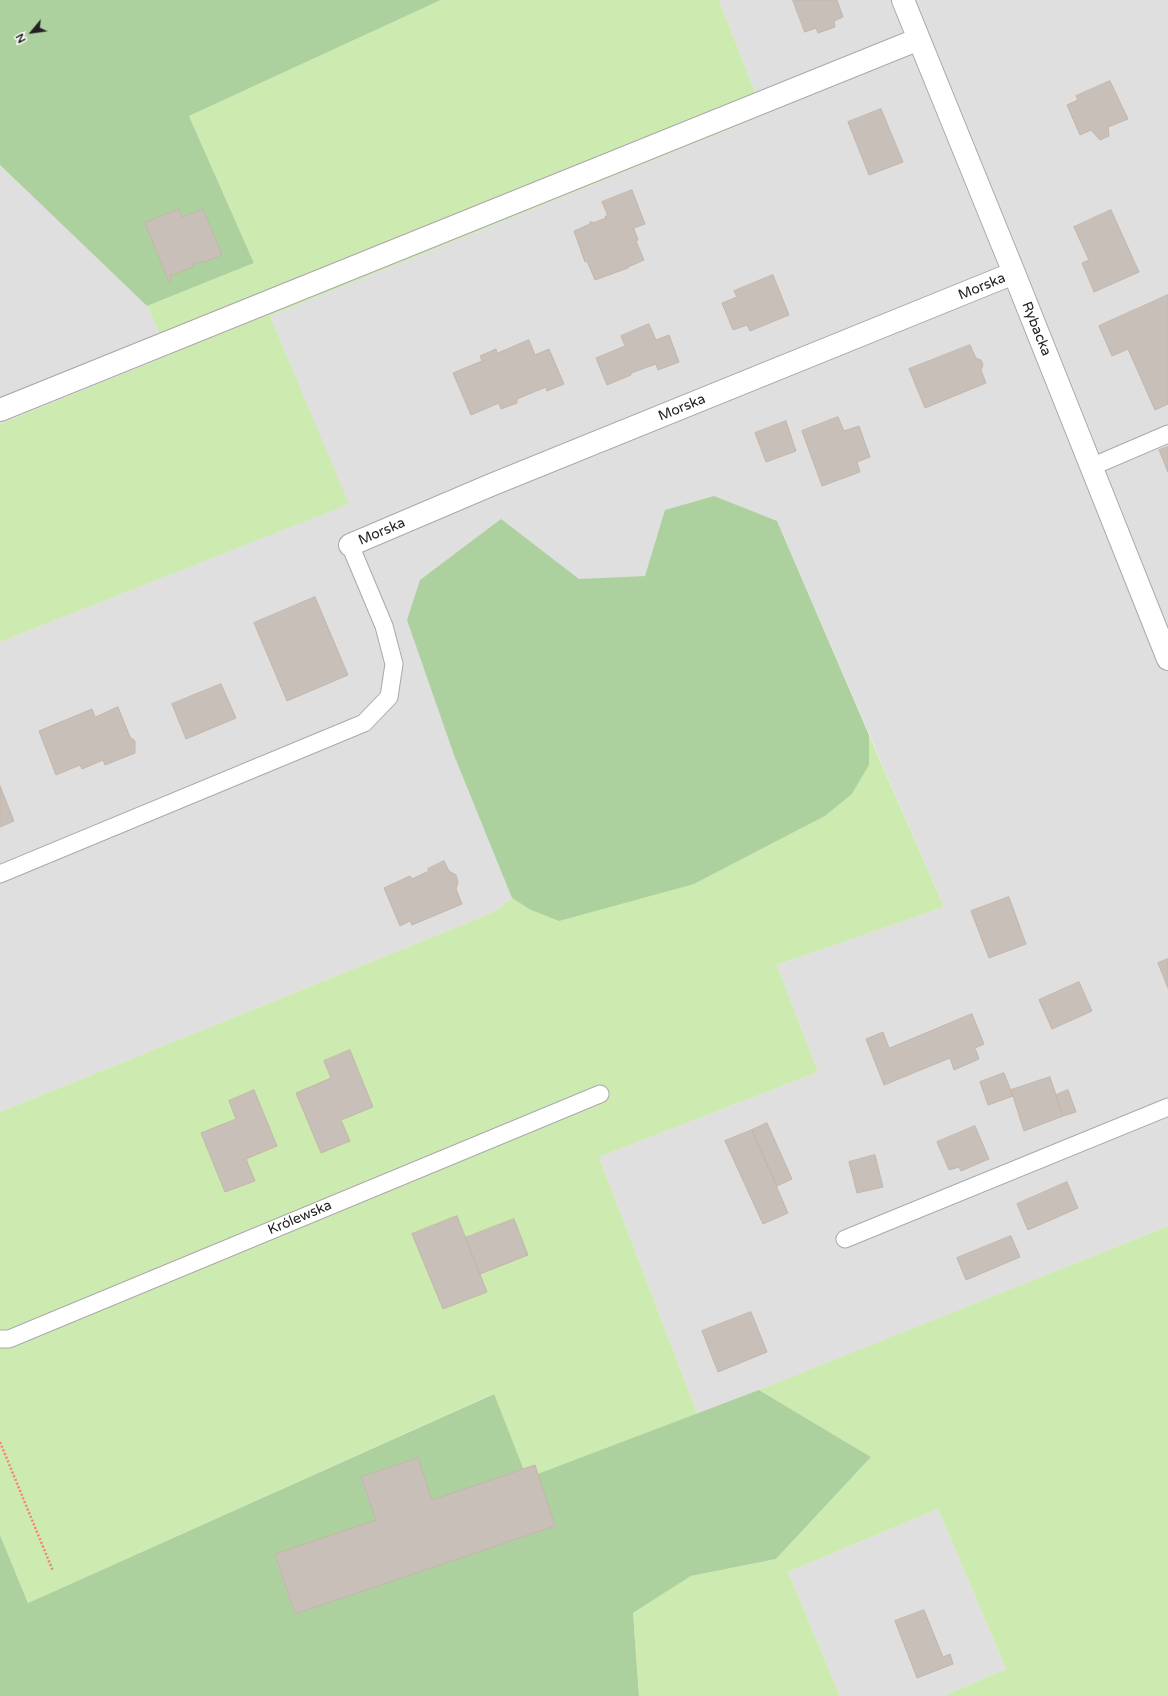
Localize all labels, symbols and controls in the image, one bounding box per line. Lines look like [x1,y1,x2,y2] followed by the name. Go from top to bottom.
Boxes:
[12,12,52,52] north arrow
[13,31,29,45] text: N
[956,270,1008,304] street label: Morska
[1018,299,1054,359] street label: Rybacka
[656,391,708,425] street label: Morska
[356,515,408,549] street label: Morska
[266,1197,334,1239] street label: Królewska

